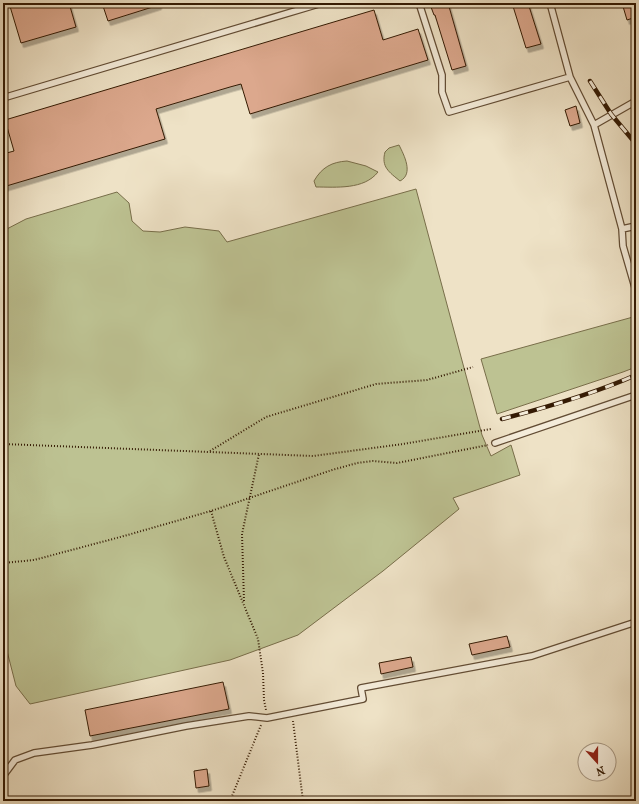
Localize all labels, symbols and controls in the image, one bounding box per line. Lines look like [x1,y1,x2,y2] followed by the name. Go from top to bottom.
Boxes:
[577,742,617,782] north arrow
[594,763,607,779] text: N

